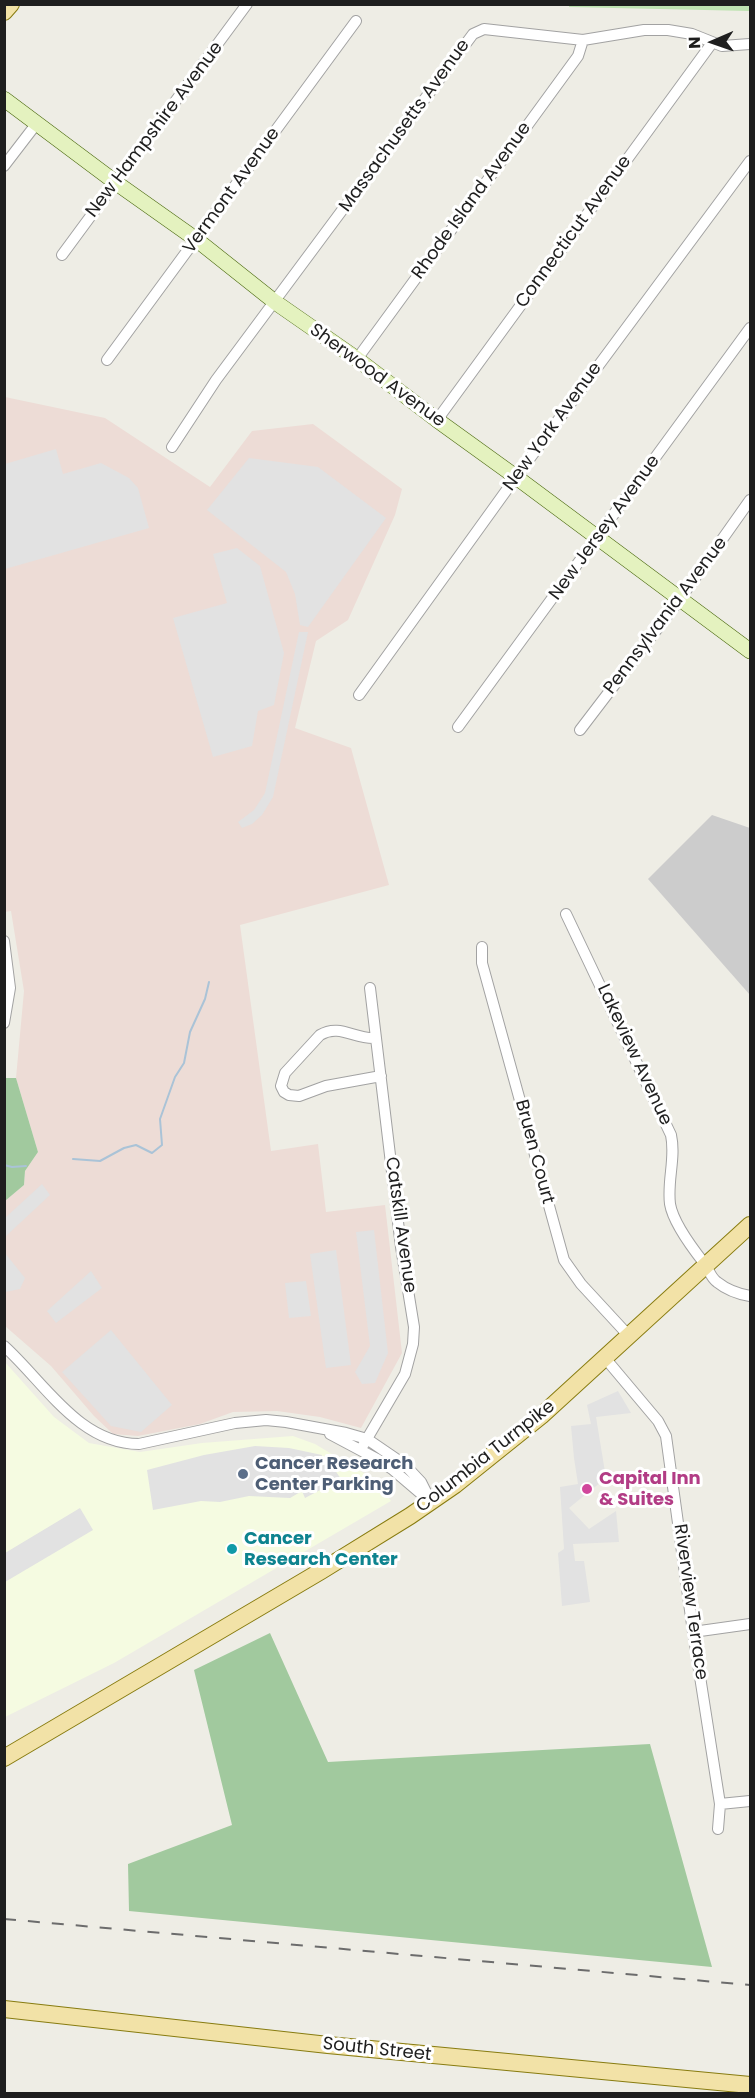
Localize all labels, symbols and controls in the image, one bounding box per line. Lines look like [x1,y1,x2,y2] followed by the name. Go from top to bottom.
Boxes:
[683,12,743,72] north arrow
[335,35,475,217] street label: Massachusetts Avenue
[683,36,706,49] text: N
[82,38,228,222] street label: New Hampshire Avenue
[408,118,536,284] street label: Rhode Island Avenue
[179,124,285,258] street label: Vermont Avenue
[512,152,636,312] street label: Connecticut Avenue
[305,320,449,432] street label: Sherwood Avenue
[499,358,607,496] street label: New York Avenue
[545,451,665,605] street label: New Jersey Avenue
[600,533,732,699] street label: Pennsylvania Avenue
[592,981,676,1129] street label: Lakeview Avenue
[510,1098,558,1206] street label: Bruen Court
[380,1156,420,1294] street label: Catskill Avenue
[412,1396,560,1518] street label: Columbia Turnpike
[255,1453,413,1496] place label: Cancer Research Center Parking
[236,1467,250,1481] marker: Cancer Research Center Parking
[599,1468,701,1510] place label: Capital Inn & Suites
[580,1482,594,1496] marker: Capital Inn & Suites
[668,1523,712,1681] street label: Riverview Terrace
[244,1528,398,1570] place label: Cancer Research Center
[225,1542,239,1556] marker: Cancer Research Center
[322,2034,432,2066] street label: South Street

